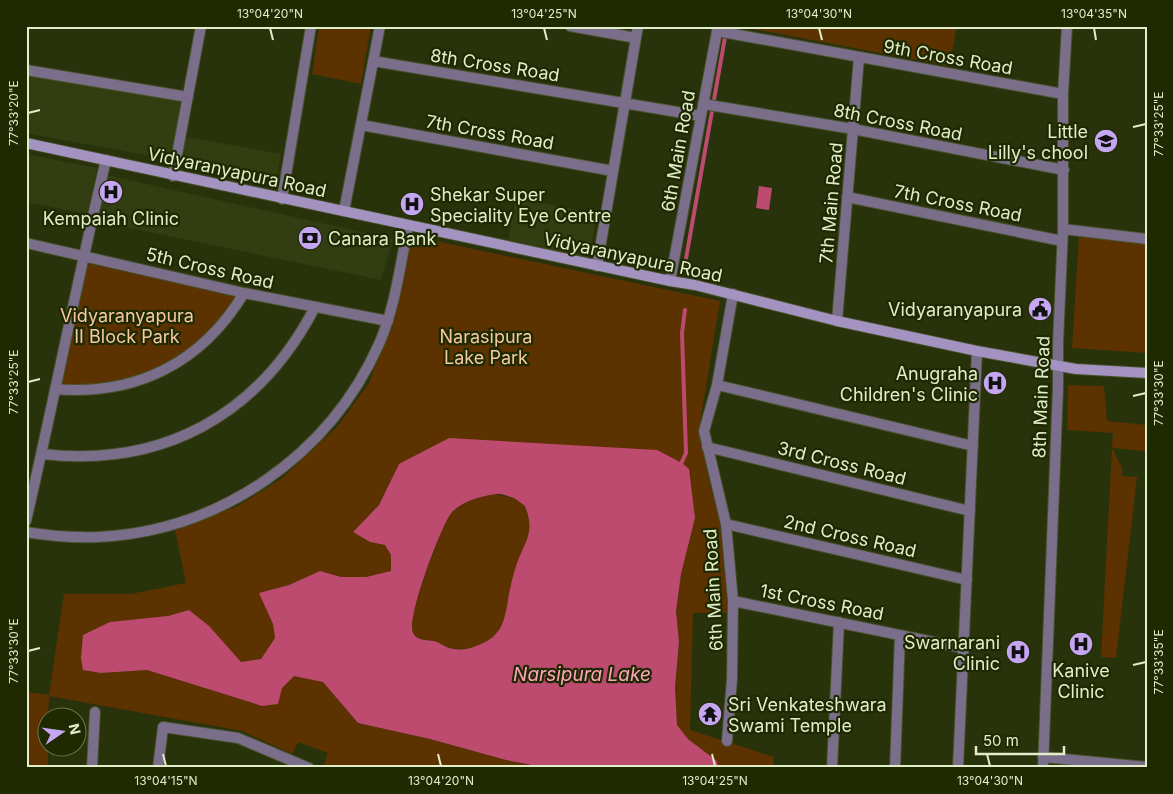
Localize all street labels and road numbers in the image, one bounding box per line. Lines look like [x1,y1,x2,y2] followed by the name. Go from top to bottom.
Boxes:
[882,35,1014,79] street label: 9th Cross Road
[429,44,561,86] street label: 8th Cross Road
[657,89,699,213] street label: 6th Main Road
[832,99,964,145] street label: 8th Cross Road
[424,110,556,154] street label: 7th Cross Road
[815,142,847,264] street label: 7th Main Road
[146,143,328,201] street label: Vidyaranyapura Road
[892,180,1024,226] street label: 7th Cross Road
[542,228,724,286] street label: Vidyaranyapura Road
[144,243,276,293] street label: 5th Cross Road
[1028,335,1054,459] street label: 8th Main Road
[776,437,908,489] street label: 3rd Cross Road
[782,511,918,561] street label: 2nd Cross Road
[699,528,727,652] street label: 6th Main Road
[758,580,886,624] street label: 1st Cross Road

